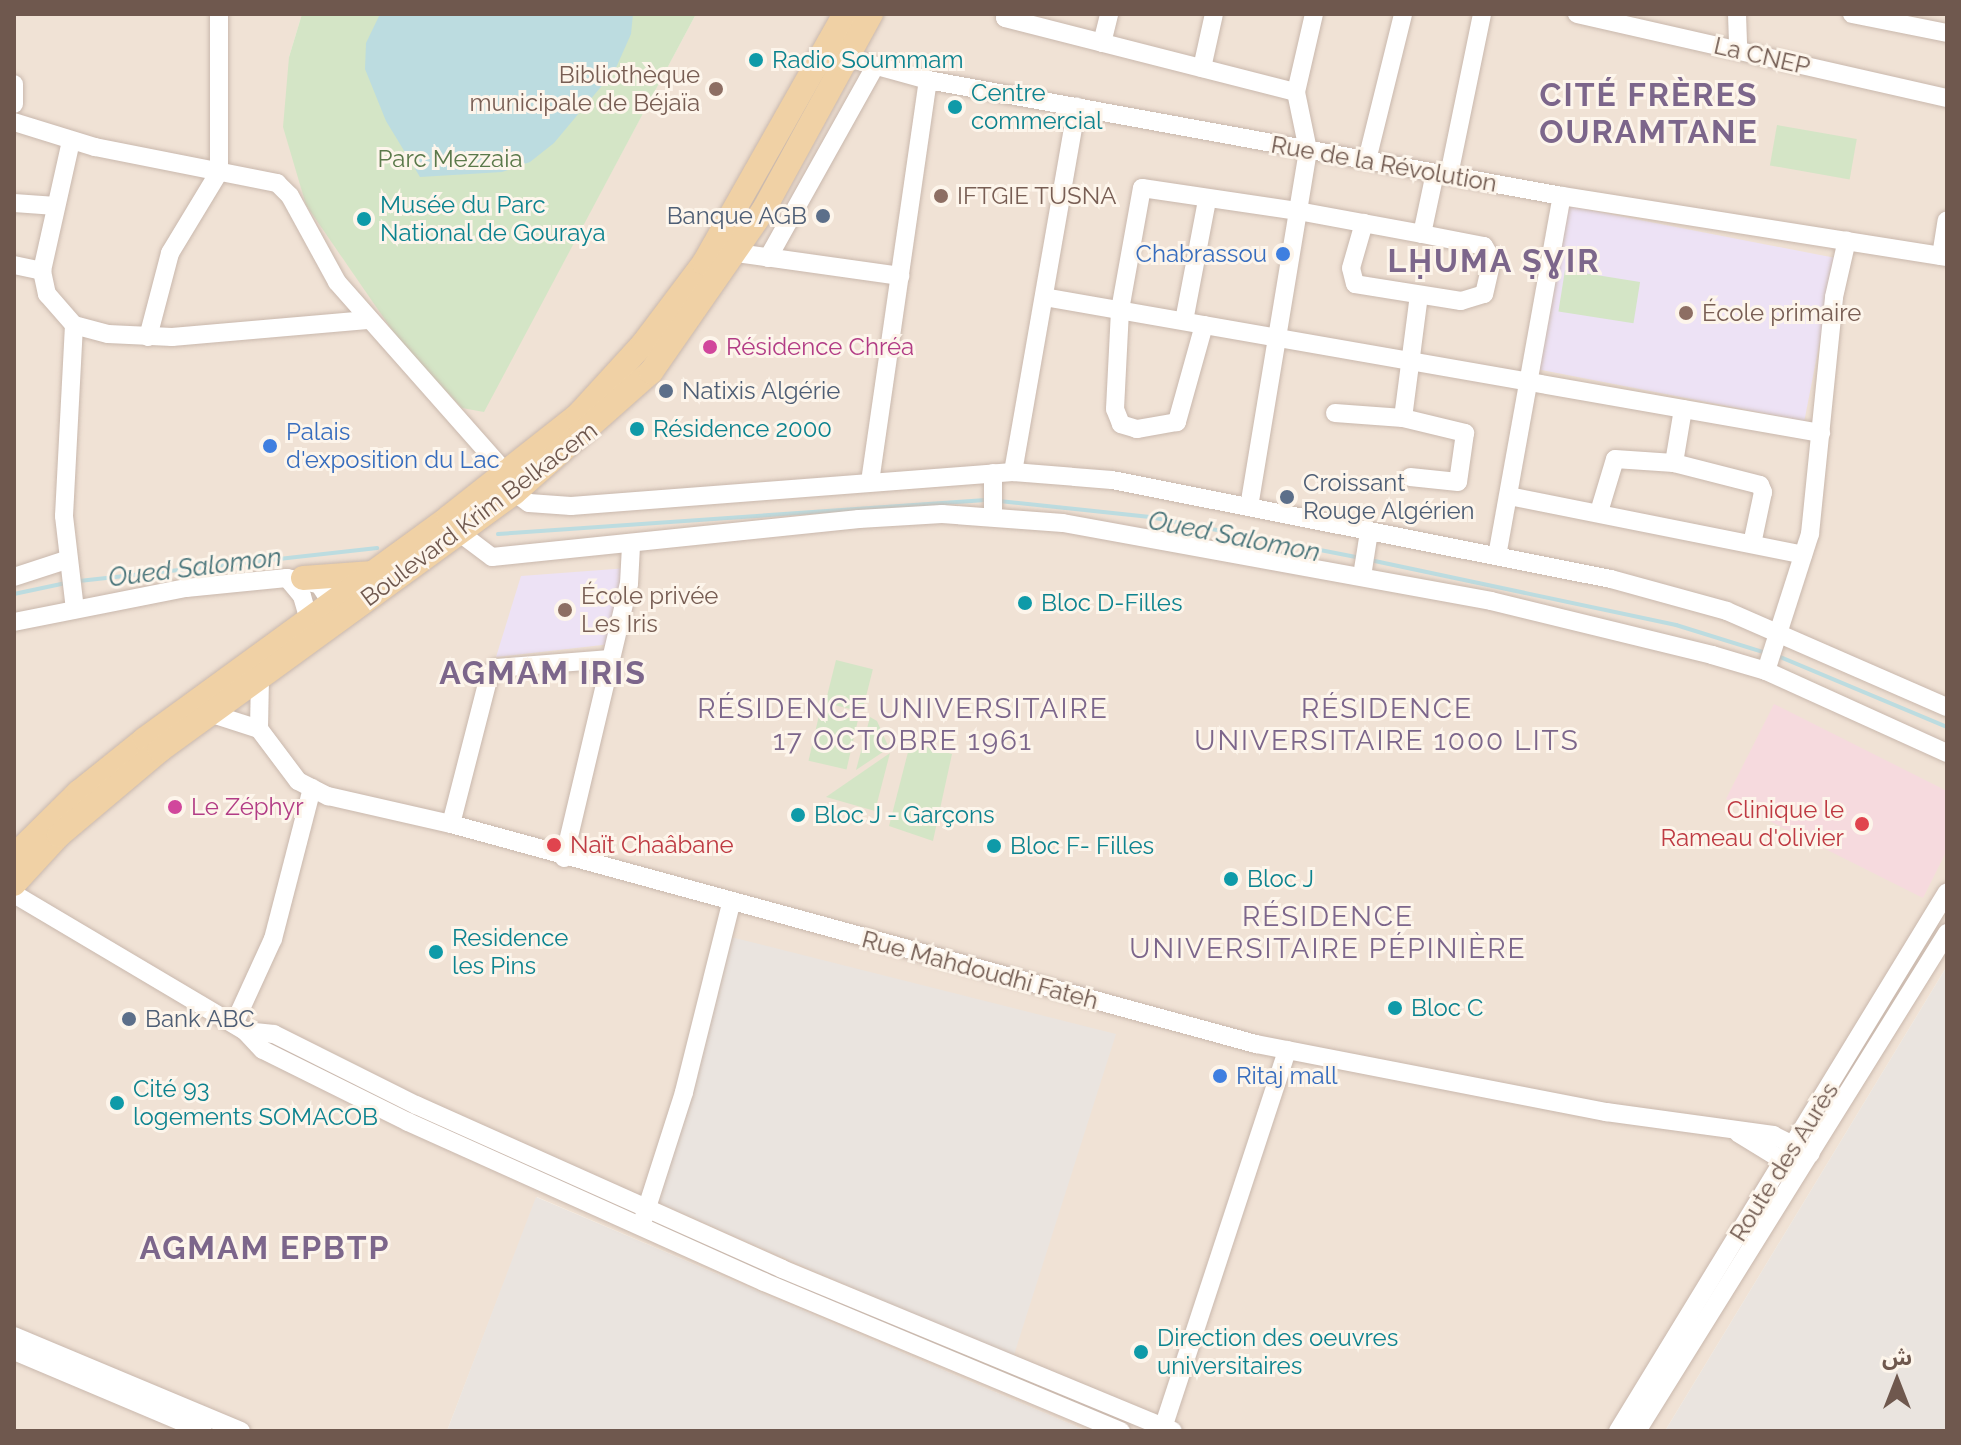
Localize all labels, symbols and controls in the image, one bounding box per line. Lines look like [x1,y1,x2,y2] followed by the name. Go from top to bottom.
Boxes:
[1711,31,1813,81] street label: La CNEP
[772,46,963,74] place label: Radio Soummam
[747,51,765,69] marker: Radio Soummam
[469,61,700,117] place label: Bibliothèque municipale de Béjaïa
[1539,77,1759,152] district label: CITÉ FRÈRES OURAMTANE
[971,79,1103,135] place label: Centre commercial
[707,80,725,98] marker: Bibliothèque municipale de Béjaïa
[946,98,964,116] marker: Centre commercial
[1269,130,1499,198] street label: Rue de la Révolution
[378,145,522,173] park label: Parc Mezzaia
[957,182,1117,210] place label: IFTGIE TUSNA
[932,187,950,205] marker: IFTGIE TUSNA
[380,191,606,247] place label: Musée du Parc National de Gouraya
[666,202,807,230] place label: Banque AGB
[814,207,832,225] marker: Banque AGB
[355,210,373,228] marker: Musée du Parc National de Gouraya
[1135,240,1267,268] place label: Chabrassou
[1387,242,1601,280] district label: LḤUMA ṢƔIR
[1274,245,1292,263] marker: Chabrassou
[1702,299,1861,327] place label: École primaire
[1677,304,1695,322] marker: École primaire
[726,333,914,361] place label: Résidence Chréa
[701,338,719,356] marker: Résidence Chréa
[682,377,841,405] place label: Natixis Algérie
[657,382,675,400] marker: Natixis Algérie
[653,415,832,443] place label: Résidence 2000
[355,416,603,612] street label: Boulevard Krim Belkacem
[286,418,500,474] place label: Palais d'exposition du Lac
[628,420,646,438] marker: Résidence 2000
[261,437,279,455] marker: Palais d'exposition du Lac
[1303,469,1475,525] place label: Croissant Rouge Algérien
[1278,488,1296,506] marker: Croissant Rouge Algérien
[1146,505,1322,569] water label: Oued Salomon
[107,542,283,594] water label: Oued Salomon
[581,582,718,638] place label: École privée Les Iris
[1041,589,1182,617] place label: Bloc D-Filles
[1016,594,1034,612] marker: Bloc D-Filles
[556,601,574,619] marker: École privée Les Iris
[439,654,647,692] district label: AGMAM IRIS
[697,692,1109,758] district label: RÉSIDENCE UNIVERSITAIRE 17 OCTOBRE 1961
[1194,692,1580,758] district label: RÉSIDENCE UNIVERSITAIRE 1000 LITS
[191,793,304,821] place label: Le Zéphyr
[1660,796,1844,852] place label: Clinique le Rameau d'olivier
[166,798,184,816] marker: Le Zéphyr
[814,801,995,829] place label: Bloc J - Garçons
[789,806,807,824] marker: Bloc J - Garçons
[1851,813,1873,835] marker: Clinique le Rameau d'olivier
[570,831,733,859] place label: Naït Chaâbane
[1010,832,1154,860] place label: Bloc F- Filles
[545,836,563,854] marker: Naït Chaâbane
[985,837,1003,855] marker: Bloc F- Filles
[1247,865,1315,893] place label: Bloc J
[1222,870,1240,888] marker: Bloc J
[1129,900,1527,966] district label: RÉSIDENCE UNIVERSITAIRE PÉPINIÈRE
[452,924,568,980] place label: Residence les Pins
[859,925,1101,1015] street label: Rue Mahdoudhi Fateh
[427,943,445,961] marker: Residence les Pins
[1411,994,1484,1022] place label: Bloc C
[1386,999,1404,1017] marker: Bloc C
[145,1005,256,1033] place label: Bank ABC
[120,1010,138,1028] marker: Bank ABC
[1236,1062,1338,1090] place label: Ritaj mall
[1211,1067,1229,1085] marker: Ritaj mall
[133,1075,378,1131] place label: Cité 93 logements SOMACOB
[1723,1077,1845,1247] street label: Route des Aurès
[108,1094,126,1112] marker: Cité 93 logements SOMACOB
[140,1229,390,1267] district label: AGMAM EPBTP
[1157,1324,1398,1380] place label: Direction des oeuvres universitaires
[1857,1341,1937,1421] north arrow
[1132,1343,1150,1361] marker: Direction des oeuvres universitaires
[1882,1344,1912,1370] text: ش

